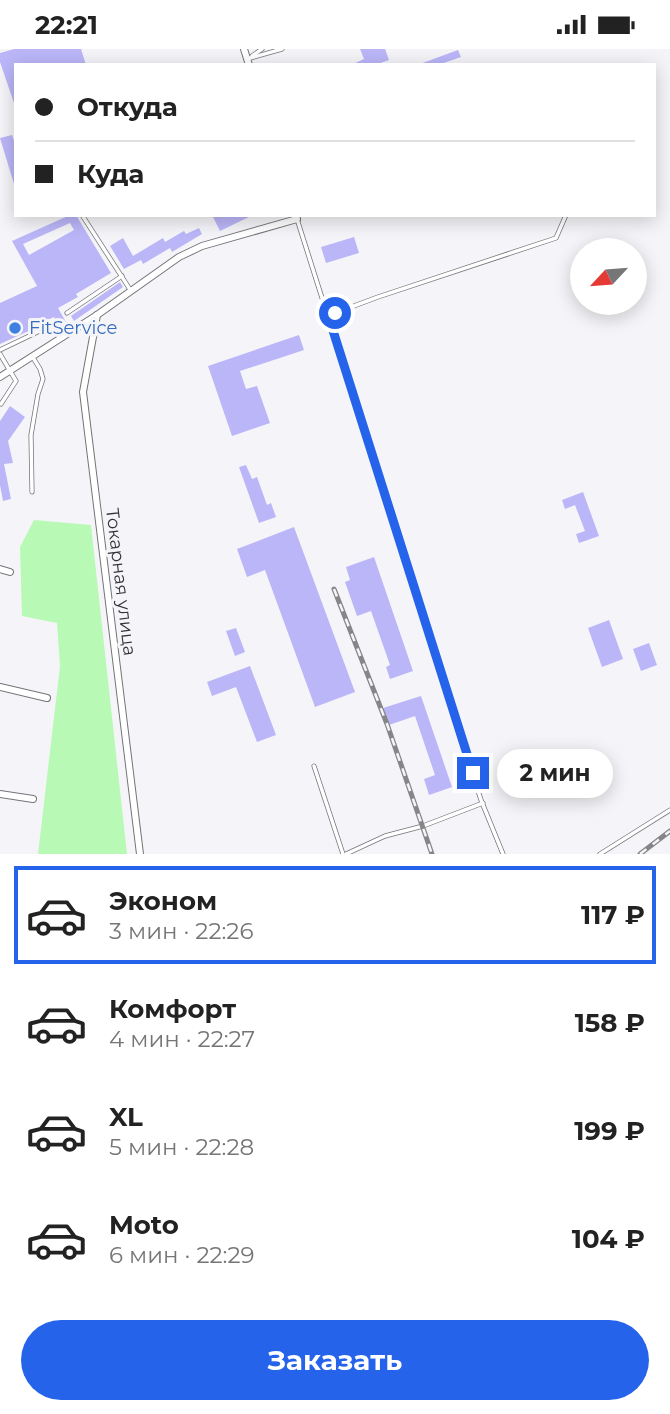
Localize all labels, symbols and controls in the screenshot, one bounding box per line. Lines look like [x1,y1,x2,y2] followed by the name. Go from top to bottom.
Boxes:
[35,9,98,41] text: 22:21
[77,91,178,123] text: Откуда
[77,158,144,190] text: Куда
[570,238,648,315] north arrow
[570,238,647,315] map controls
[319,297,351,329] route start
[29,317,117,339] place label: FitService
[7,320,23,336] marker: FitService
[101,507,141,657] street label: Токарная улица
[498,749,613,797] callout: 2 мин
[457,757,489,789] route end
[519,759,591,787] text: 2 мин
[25,884,88,947] icon: car
[109,885,217,917] text: Эконом
[581,899,645,931] text: 117 ₽
[109,917,253,945] text: 3 мин · 22:26
[25,992,88,1055] icon: car
[109,993,236,1025] text: Комфорт
[575,1007,645,1039] text: 158 ₽
[109,1025,255,1053] text: 4 мин · 22:27
[25,1100,88,1163] icon: car
[109,1101,143,1133] text: XL
[574,1115,645,1147] text: 199 ₽
[109,1133,254,1161] text: 5 мин · 22:28
[25,1208,88,1271] icon: car
[109,1209,179,1241] text: Moto
[572,1223,645,1255] text: 104 ₽
[109,1241,254,1269] text: 6 мин · 22:29
[21,1320,649,1400] button: Заказать

